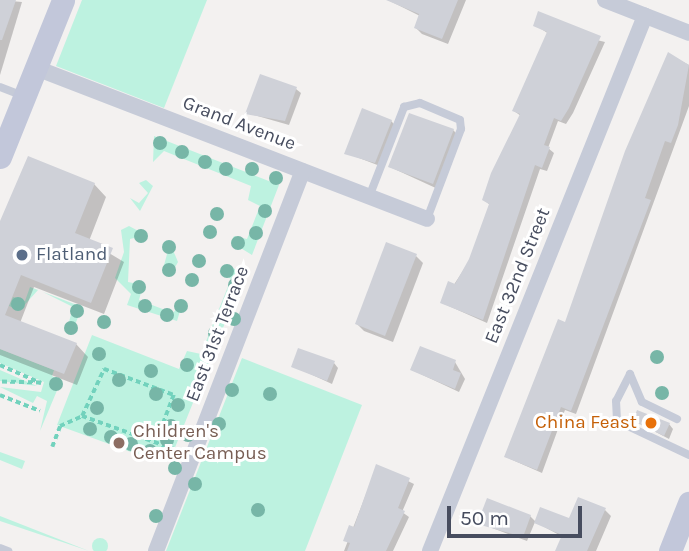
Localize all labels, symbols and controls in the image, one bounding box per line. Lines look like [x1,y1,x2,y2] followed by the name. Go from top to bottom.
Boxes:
[179,92,299,156] street label: Grand Avenue
[480,205,556,347] street label: East 32nd Street
[36,244,107,266] place label: Flatland
[14,247,30,263] marker: Flatland
[182,263,254,405] street label: East 31st Terrace
[535,412,637,434] place label: China Feast
[643,415,659,431] marker: China Feast
[133,421,267,465] place label: Children's Center Campus
[111,435,127,451] marker: Children's Center Campus
[451,491,586,536] scale bar
[460,506,509,530] text: 50 m

